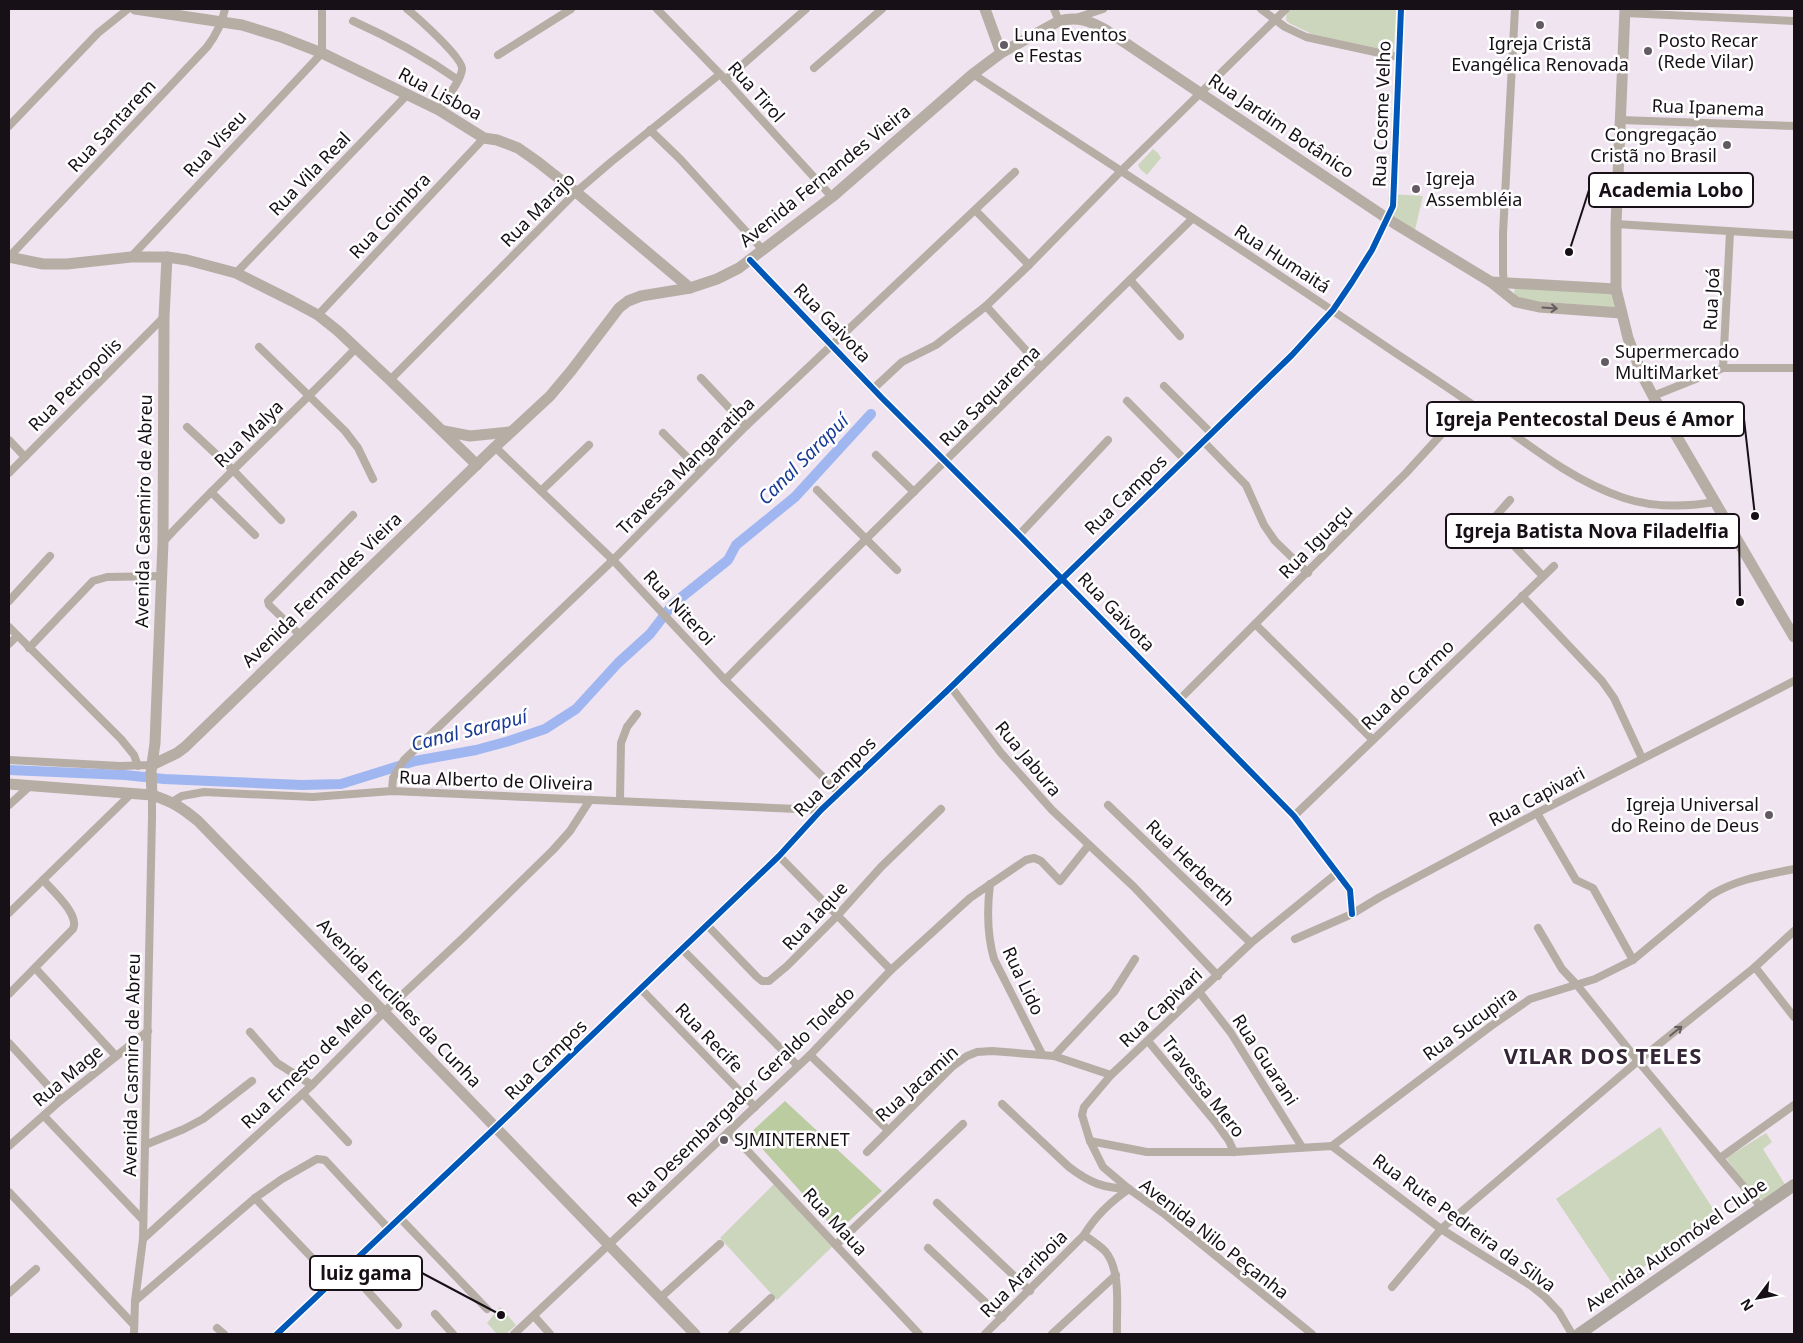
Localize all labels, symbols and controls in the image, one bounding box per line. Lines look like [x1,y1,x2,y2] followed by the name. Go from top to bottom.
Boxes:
[1534,19,1546,31] marker: Igreja Cristã Evangélica Renovada
[1014,22,1127,67] place label: Luna Eventos e Festas
[1658,28,1759,73] place label: Posto Recar (Rede Vilar)
[1451,31,1629,76] place label: Igreja Cristã Evangélica Renovada
[998,39,1010,51] marker: Luna Eventos e Festas
[1366,40,1396,188] street label: Rua Cosme Velho
[1642,45,1654,57] marker: Posto Recar (Rede Vilar)
[723,56,791,127] street label: Rua Tirol
[394,61,487,125] street label: Rua Lisboa
[1204,67,1359,183] street label: Rua Jardim Botânico
[62,74,161,177] street label: Rua Santarem
[1651,93,1765,121] street label: Rua Ipanema
[734,99,915,252] street label: Avenida Fernandes Vieira
[177,105,251,182] street label: Rua Viseu
[1590,122,1717,167] place label: Congregação Cristã no Brasil
[263,126,355,221] street label: Rua Vila Real
[1721,139,1733,151] marker: Congregação Cristã no Brasil
[1426,166,1522,211] place label: Igreja Assembléia
[343,167,435,263] street label: Rua Coimbra
[495,167,580,252] street label: Rua Marajo
[1589,173,1753,207] callout: Academia Lobo
[1599,177,1743,203] text: Academia Lobo
[1410,183,1422,195] marker: Igreja Assembléia
[1230,218,1335,298] street label: Rua Humaitá
[1697,267,1725,331] street label: Rua Joá
[789,277,877,367] street label: Rua Gaivota
[1542,304,1558,313] one-way arrow
[23,333,126,436] street label: Rua Petropolis
[1615,339,1739,384] place label: Supermercado MultiMarket
[934,340,1045,451] street label: Rua Saquarema
[1599,356,1611,368] marker: Supermercado MultiMarket
[611,391,759,539] street label: Travessa Mangaratiba
[129,394,157,628] street label: Avenida Casemiro de Abreu
[209,394,288,472] street label: Rua Malya
[1427,402,1744,436] callout: Igreja Pentecostal Deus é Amor
[752,406,856,510] water label: Canal Sarapuí
[1436,406,1734,432] text: Igreja Pentecostal Deus é Amor
[1079,449,1172,540] street label: Rua Campos
[1273,499,1357,583] street label: Rua Iguaçu
[236,506,406,672] street label: Avenida Fernandes Vieira
[1446,514,1739,548] callout: Igreja Batista Nova Filadelfia
[1455,518,1729,544] text: Igreja Batista Nova Filadelfia
[639,565,721,650] street label: Rua Niteroi
[1073,566,1161,656] street label: Rua Gaivota
[1356,634,1459,735] street label: Rua do Carmo
[408,703,532,757] water label: Canal Sarapuí
[990,716,1067,801] street label: Rua Jabura
[788,731,881,822] street label: Rua Campos
[1484,761,1589,832] street label: Rua Capivari
[399,765,594,795] street label: Rua Alberto de Oliveira
[1611,792,1759,837] place label: Igreja Universal do Reino de Deus
[1763,809,1775,821] marker: Igreja Universal do Reino de Deus
[1141,814,1240,911] street label: Rua Herberth
[776,876,852,955] street label: Rua Iaque
[312,912,487,1092] street label: Avenida Euclides da Cunha
[998,942,1050,1019] street label: Rua Lido
[117,953,145,1177] street label: Avenida Casmiro de Abreu
[1114,962,1207,1052] street label: Rua Capivari
[621,981,859,1212] street label: Rua Desembargador Geraldo Toledo
[1418,981,1521,1065] street label: Rua Sucupira
[235,995,377,1133] street label: Rua Ernesto de Melo
[670,997,749,1077] street label: Rua Recife
[1227,1009,1304,1110] street label: Rua Guarani
[499,1014,592,1105] street label: Rua Campos
[1669,1025,1682,1036] one-way arrow
[1157,1031,1251,1142] street label: Travessa Mero
[27,1039,108,1112] street label: Rua Mage
[870,1040,963,1127] street label: Rua Jacamin
[1504,1040,1702,1070] district label: VILAR DOS TELES
[734,1127,850,1151] place label: SJMINTERNET
[718,1134,730,1146] marker: SJMINTERNET
[1368,1148,1561,1297] street label: Rua Rute Pedreira da Silva
[1135,1172,1294,1304] street label: Avenida Nilo Peçanha
[1580,1172,1771,1316] street label: Avenida Automóvel Clube
[798,1182,873,1260] street label: Rua Maua
[974,1224,1072,1322] street label: Rua Arariboia
[310,1256,422,1290] callout: luiz gama
[320,1260,412,1286] text: luiz gama
[1733,1273,1783,1323] north arrow
[1735,1295,1758,1315] text: N

